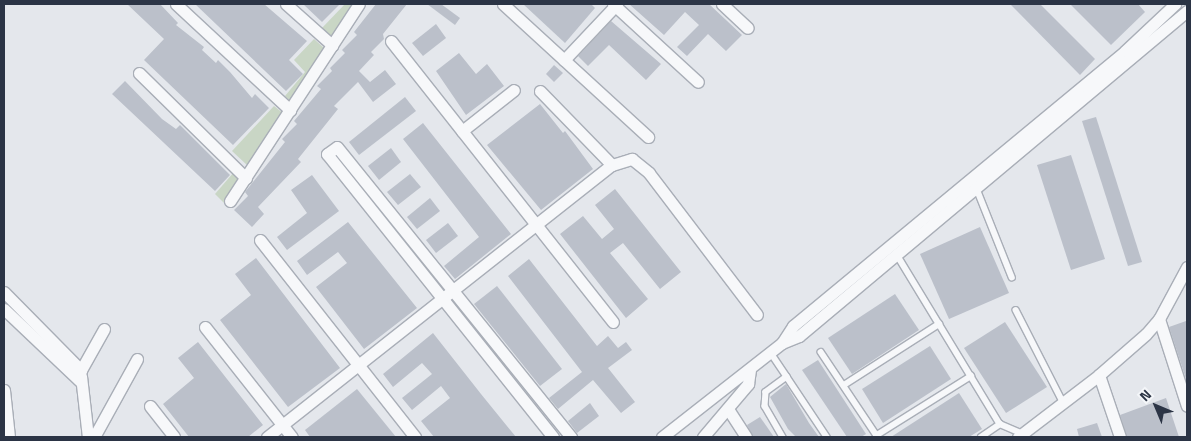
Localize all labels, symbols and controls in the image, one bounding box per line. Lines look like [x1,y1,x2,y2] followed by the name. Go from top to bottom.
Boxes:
[1131,381,1181,431] north arrow
[1134,384,1156,406] text: N

